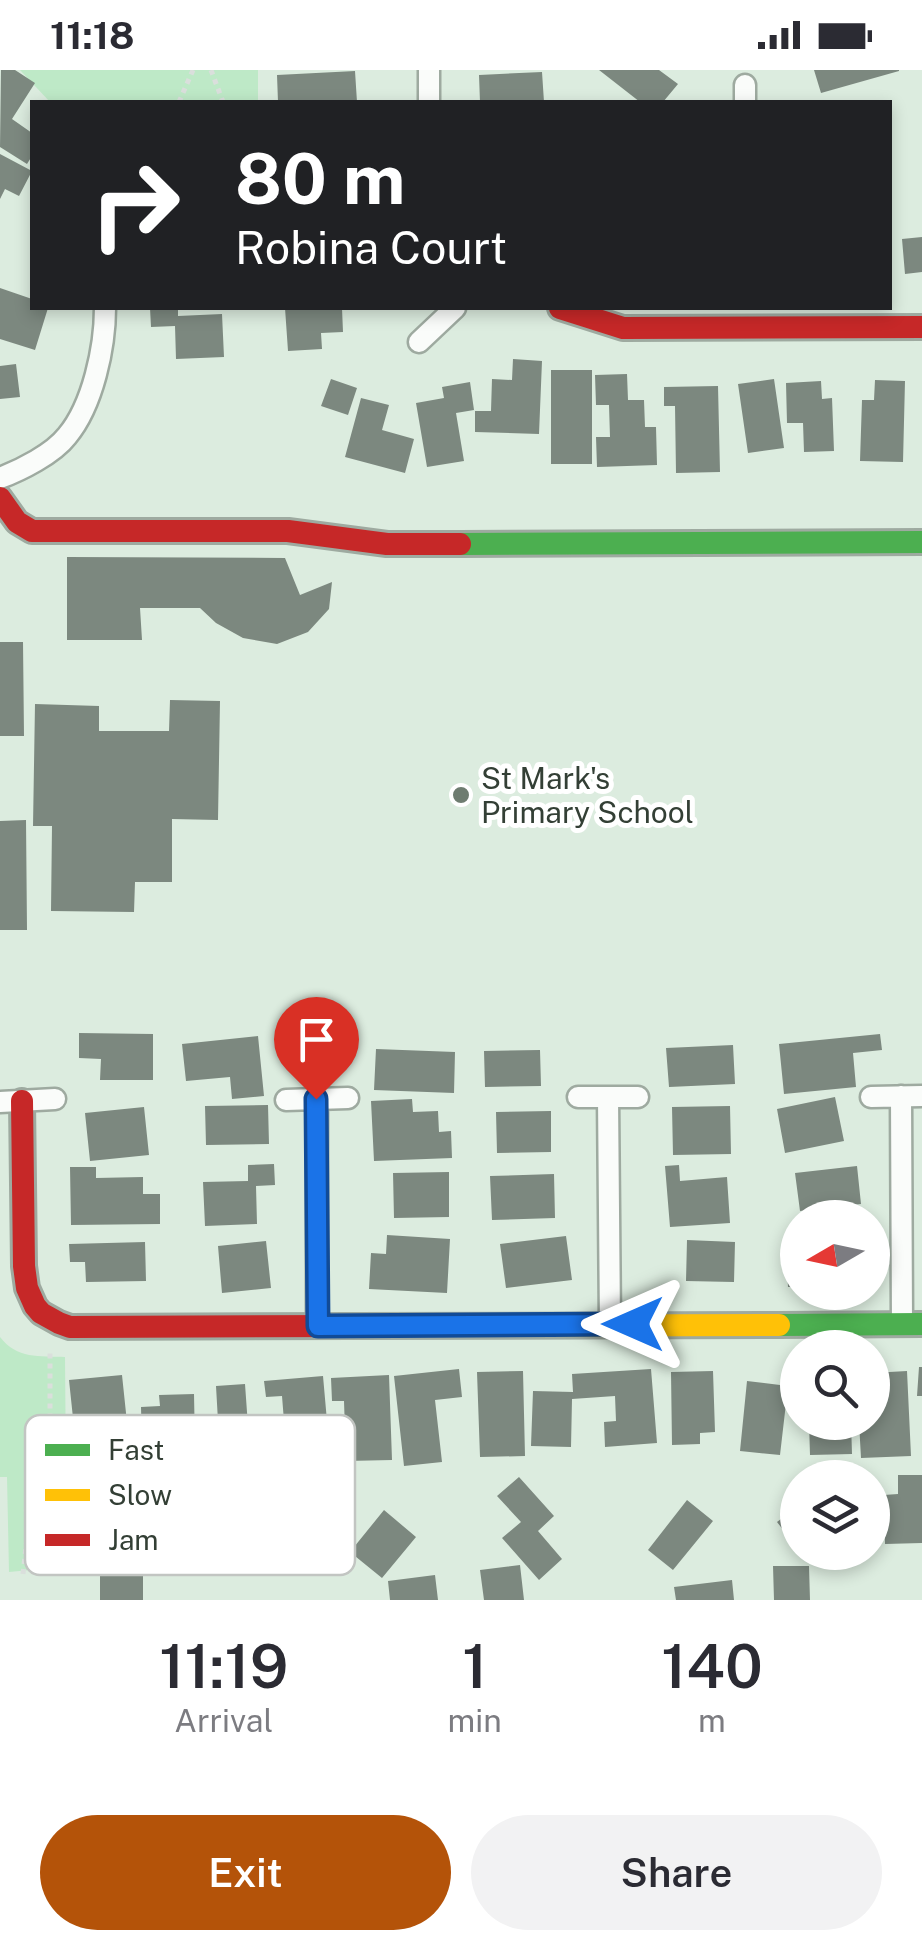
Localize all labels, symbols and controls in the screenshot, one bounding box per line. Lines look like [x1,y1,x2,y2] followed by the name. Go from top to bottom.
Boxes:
[50,13,135,58] text: 11:18
[235,137,405,220] text: 80 m
[70,140,200,270] icon: right
[235,221,507,274] text: Robina Court
[481,760,694,830] place label: St Mark's Primary School
[450,784,472,806] marker: St Mark's Primary School
[274,997,359,1100] pin
[289,1012,344,1067] icon: arrive
[780,1200,890,1310] north arrow
[780,1200,890,1570] map controls
[581,1272,685,1376] position arrow
[780,1330,890,1440] button: search
[25,1415,355,1575] legend
[108,1433,164,1466] text: Fast
[780,1460,890,1570] button: layers
[108,1478,172,1511] text: Slow
[108,1523,159,1556] text: Jam
[159,1631,288,1702] text: 11:19
[462,1631,487,1702] text: 1
[661,1631,763,1702] text: 140
[174,1702,273,1739] text: Arrival
[448,1702,502,1739] text: min
[698,1702,726,1739] text: m
[40,1815,451,1930] button: Exit
[471,1815,882,1930] button: Share

